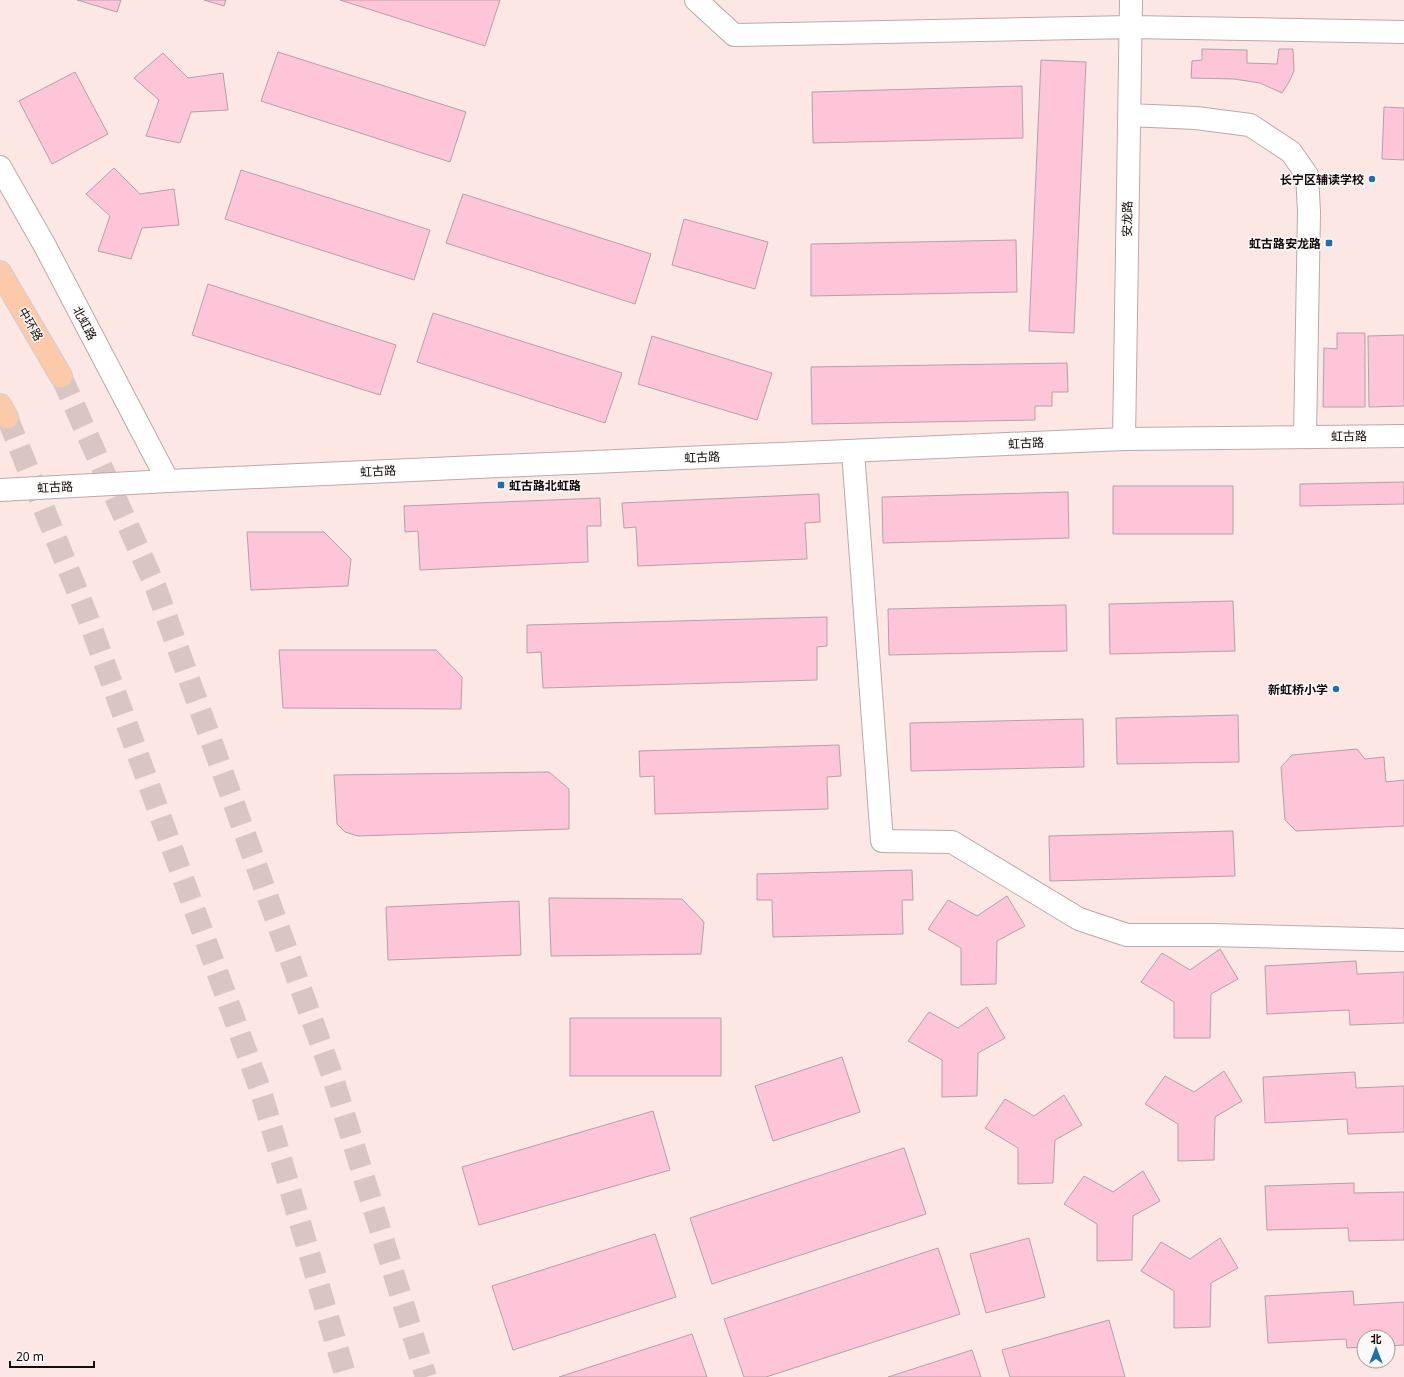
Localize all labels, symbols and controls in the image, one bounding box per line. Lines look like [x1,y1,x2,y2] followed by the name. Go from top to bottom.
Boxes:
[1280,171,1364,188] place label: 长宁区辅读学校
[1367,174,1377,184] marker: 长宁区辅读学校
[1118,201,1136,237] street label: 安龙路
[1249,235,1321,252] place label: 虹古路安龙路
[1324,238,1334,248] marker: 虹古路安龙路
[69,303,101,343] street label: 北虹路
[15,304,47,344] street label: 中环路
[1331,427,1367,445] street label: 虹古路
[1008,434,1044,452] street label: 虹古路
[684,448,720,466] street label: 虹古路
[360,462,396,480] street label: 虹古路
[509,477,581,494] place label: 虹古路北虹路
[37,478,73,496] street label: 虹古路
[496,480,506,490] marker: 虹古路北虹路
[1268,681,1328,698] place label: 新虹桥小学
[1331,684,1341,694] marker: 新虹桥小学
[1356,1329,1396,1369] north arrow
[1371,1331,1382,1346] text: 北
[10,1343,94,1369] scale bar
[16,1348,44,1365] text: 20 m

